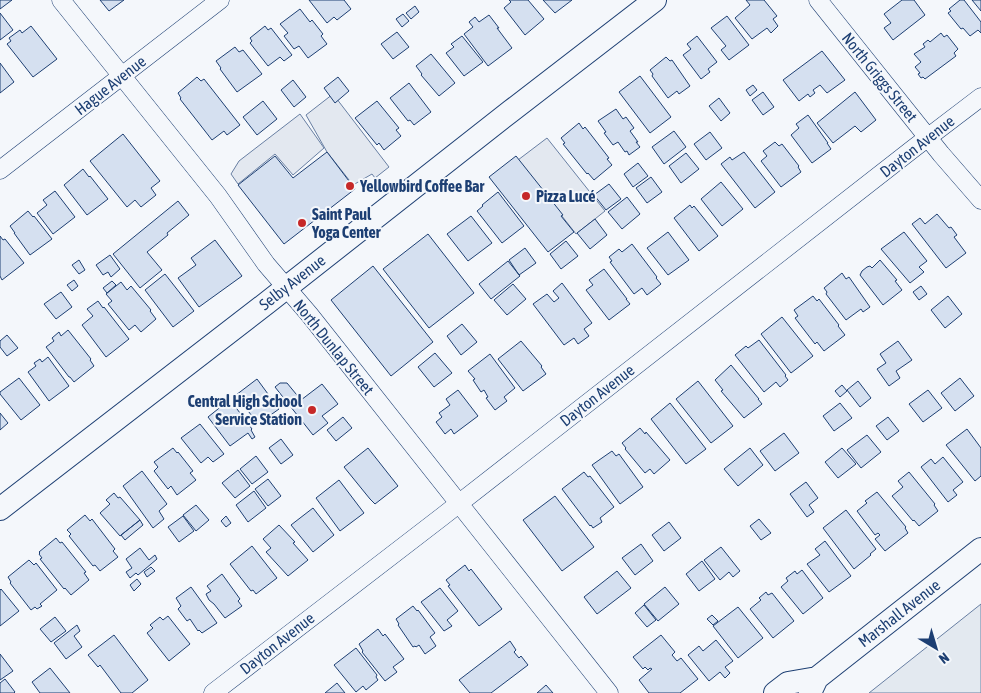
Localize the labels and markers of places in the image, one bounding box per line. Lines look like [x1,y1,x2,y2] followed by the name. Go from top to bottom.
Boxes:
[359,177,484,195] place label: Yellowbird Coffee Bar
[344,180,356,192] marker: Yellowbird Coffee Bar
[536,187,596,205] place label: Pizza Lucé
[520,190,532,202] marker: Pizza Lucé
[311,205,381,241] place label: Saint Paul Yoga Center
[296,217,308,229] marker: Saint Paul Yoga Center
[187,392,303,428] place label: Central High School Service Station
[306,404,318,416] marker: Central High School Service Station

